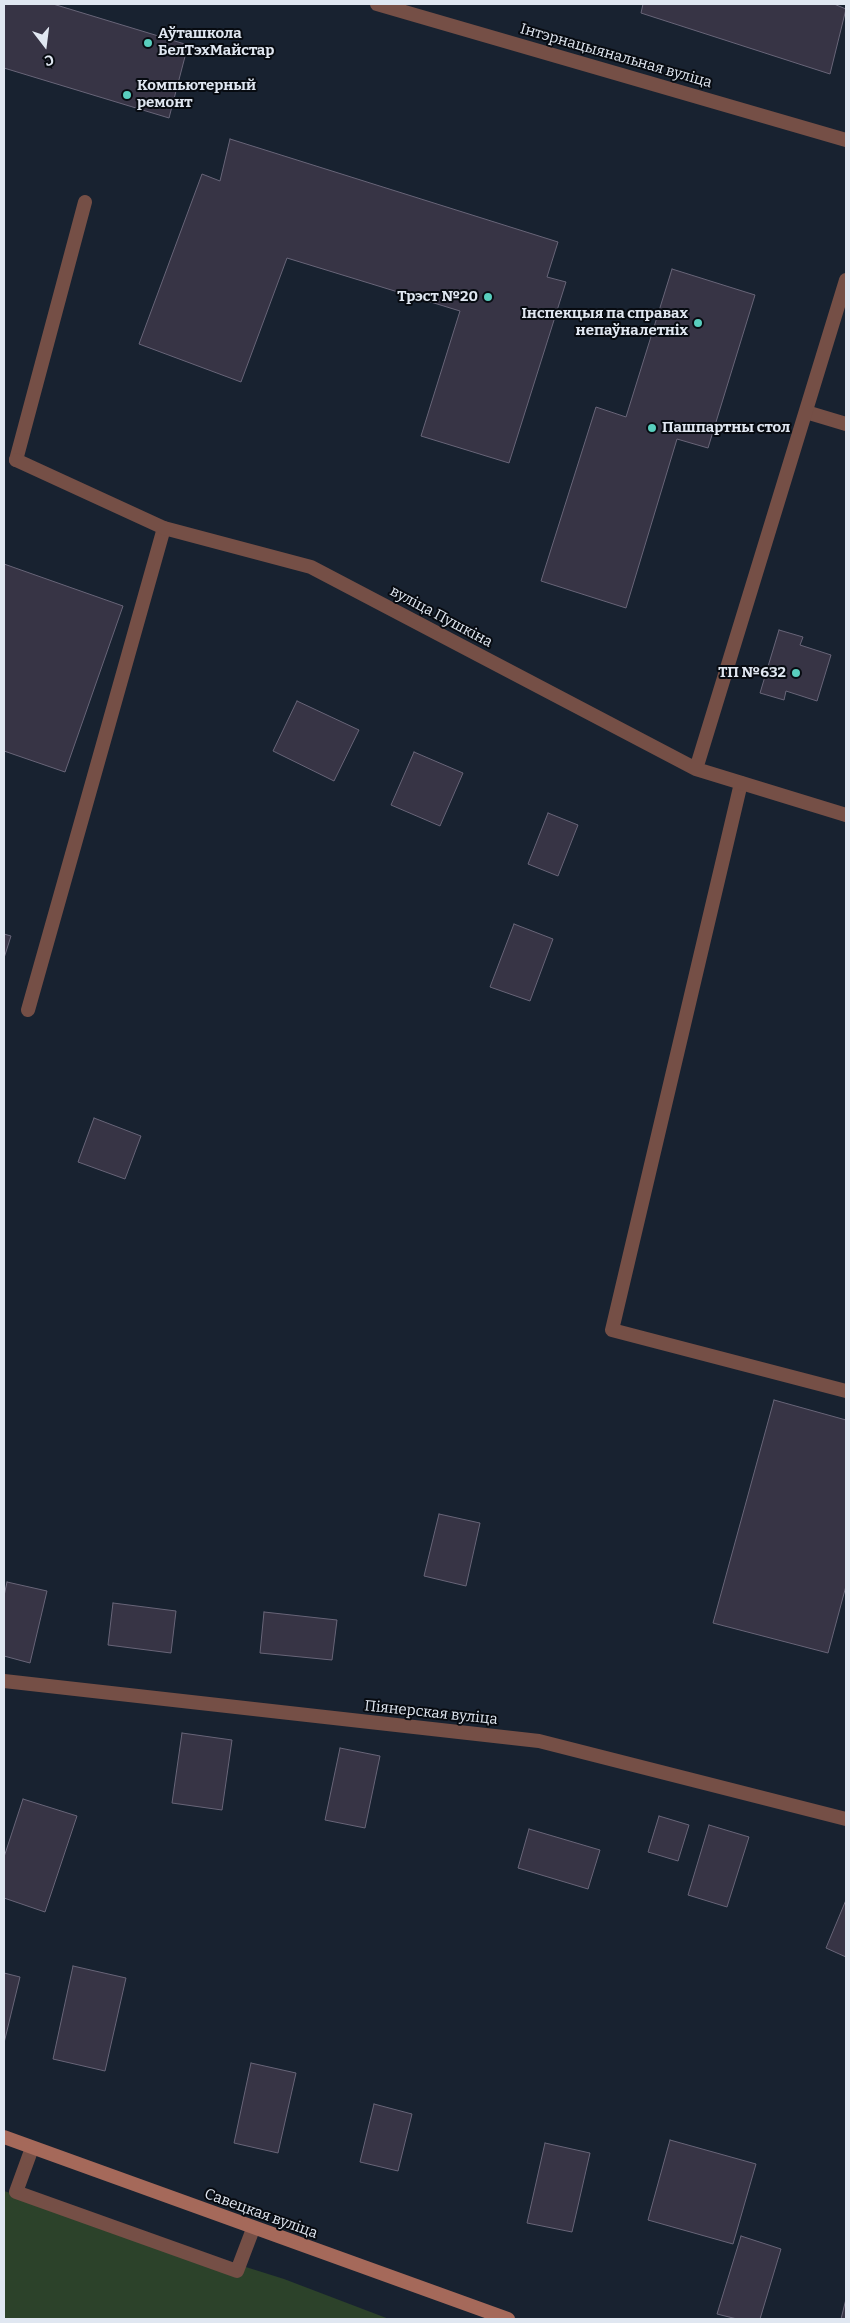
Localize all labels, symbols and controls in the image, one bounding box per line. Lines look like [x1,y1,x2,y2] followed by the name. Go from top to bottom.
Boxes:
[20,20,70,70] north arrow
[518,20,714,92] street label: Інтэрнацыянальная вуліца
[158,25,274,60] place label: Аўташкола БелТэхМайстар
[142,37,154,49] marker: Аўташкола БелТэхМайстар
[43,51,55,69] text: С
[137,77,256,112] place label: Компьютерный ремонт
[121,89,133,101] marker: Компьютерный ремонт
[397,288,478,306] place label: Трэст №20
[482,291,494,303] marker: Трэст №20
[521,305,688,340] place label: Інспекцыя па справах непаўналетніх
[692,317,704,329] marker: Інспекцыя па справах непаўналетніх
[662,419,790,437] place label: Пашпартны стол
[646,422,658,434] marker: Пашпартны стол
[387,582,495,652] street label: вуліца Пушкіна
[718,664,786,682] place label: ТП №632
[790,667,802,679] marker: ТП №632
[363,1697,499,1729] street label: Піянерская вуліца
[202,2185,320,2243] street label: Савецкая вуліца

